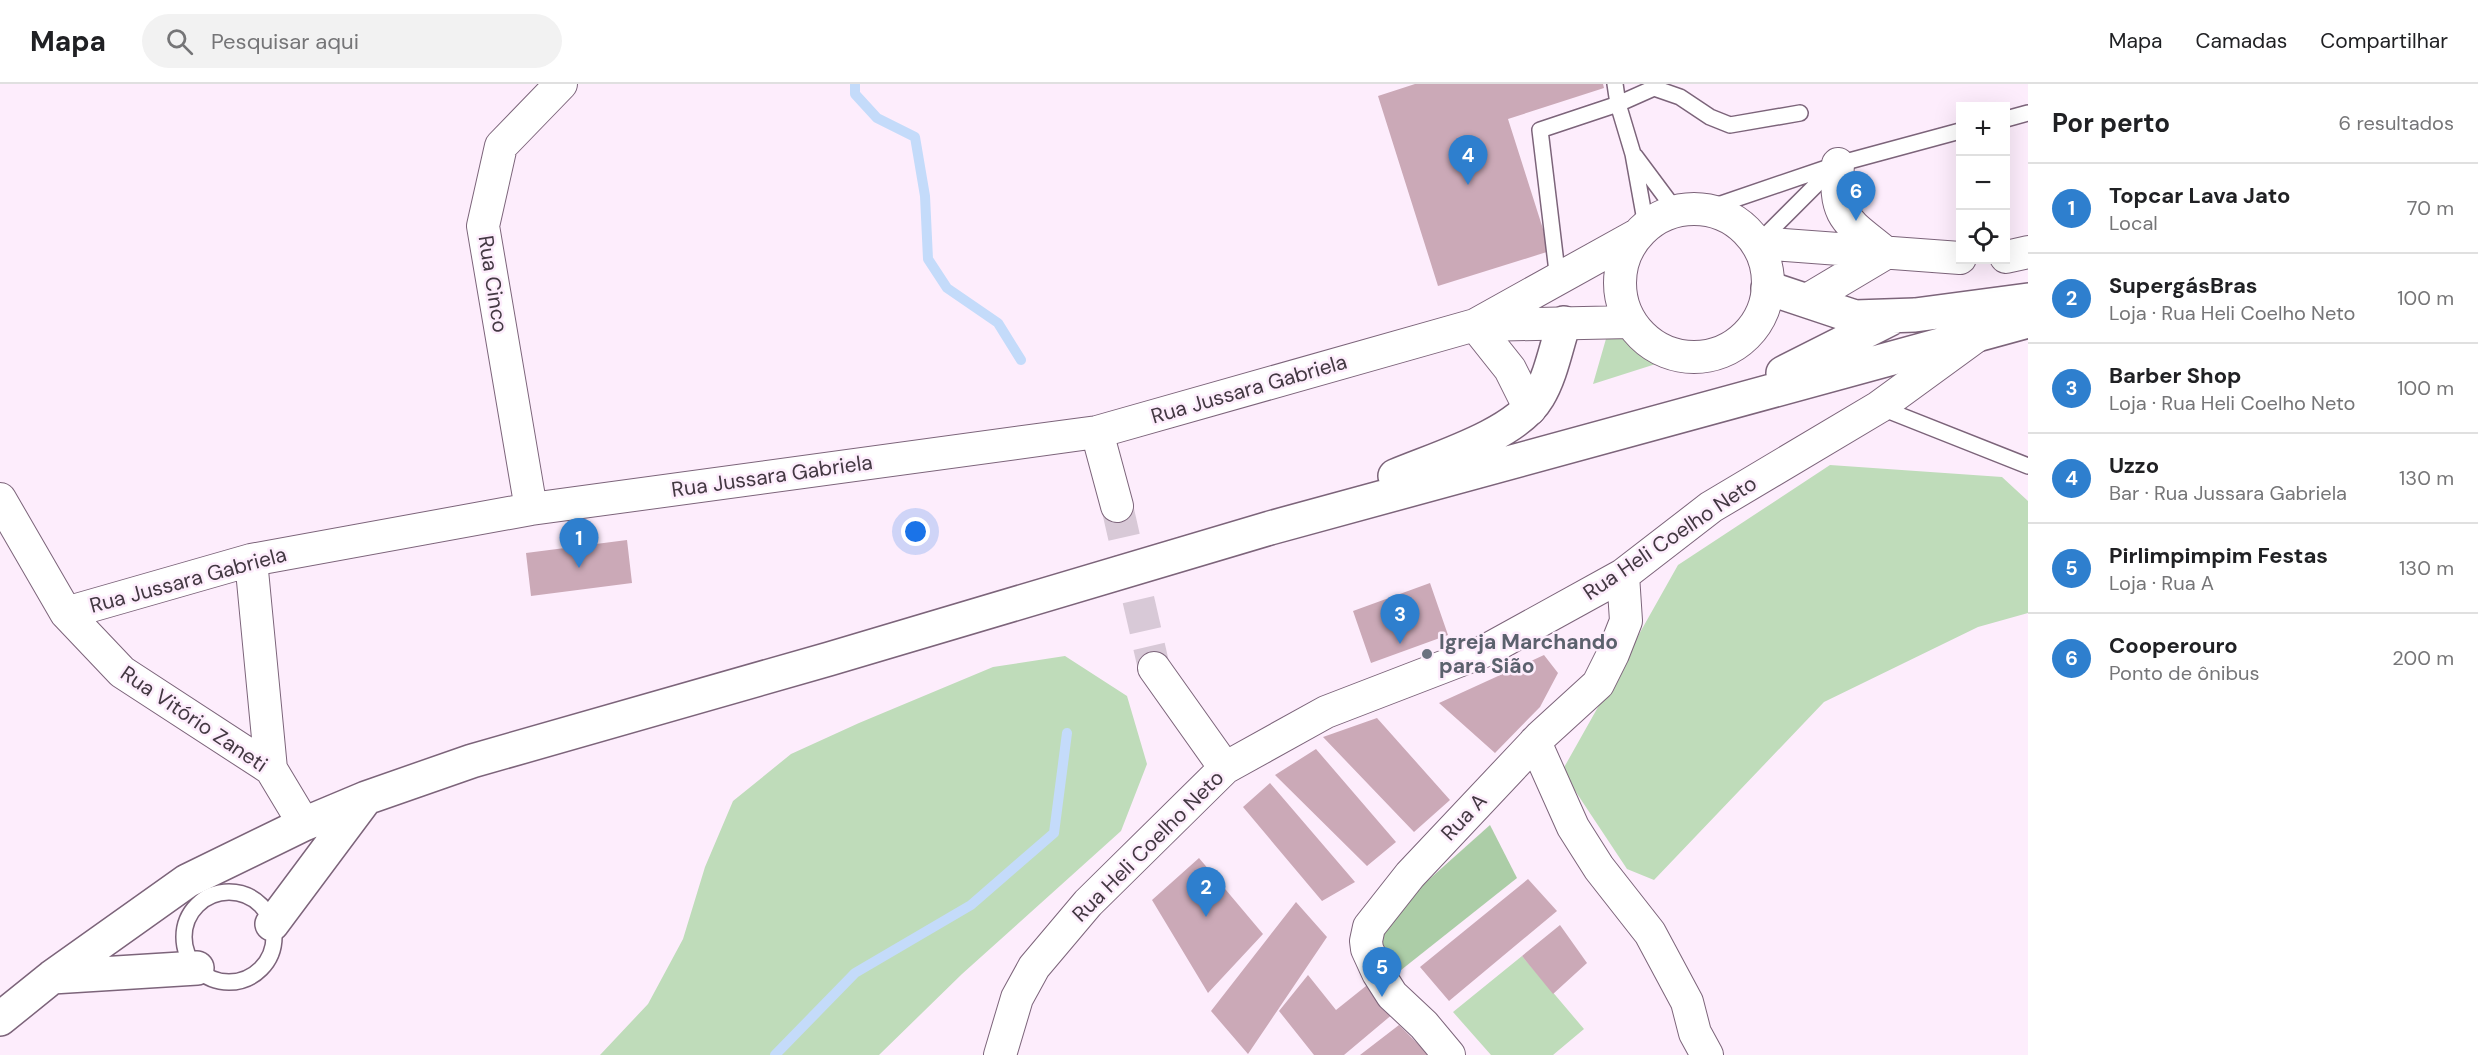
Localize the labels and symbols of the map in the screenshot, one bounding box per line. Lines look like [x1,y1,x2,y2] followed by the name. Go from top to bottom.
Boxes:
[1448,135,1488,185] pin: 4
[1836,172,1876,221] pin: 6
[471,233,515,335] street label: Rua Cinco
[1148,348,1350,430] street label: Rua Jussara Gabriela
[670,448,874,504] street label: Rua Jussara Gabriela
[1578,469,1762,607] street label: Rua Heli Coelho Neto
[901,517,930,546] your location
[560,518,598,568] pin: 1
[86,540,290,620] street label: Rua Jussara Gabriela
[1380,594,1420,644] pin: 3
[1439,628,1618,680] place label: Igreja Marchando para Sião
[1420,647,1434,661] marker: Igreja Marchando para Sião
[115,659,273,779] street label: Rua Vitório Zaneti
[1066,764,1230,928] street label: Rua Heli Coelho Neto
[1435,787,1493,847] street label: Rua A
[1186,868,1226,917] pin: 2
[1362,948,1402,997] pin: 5

